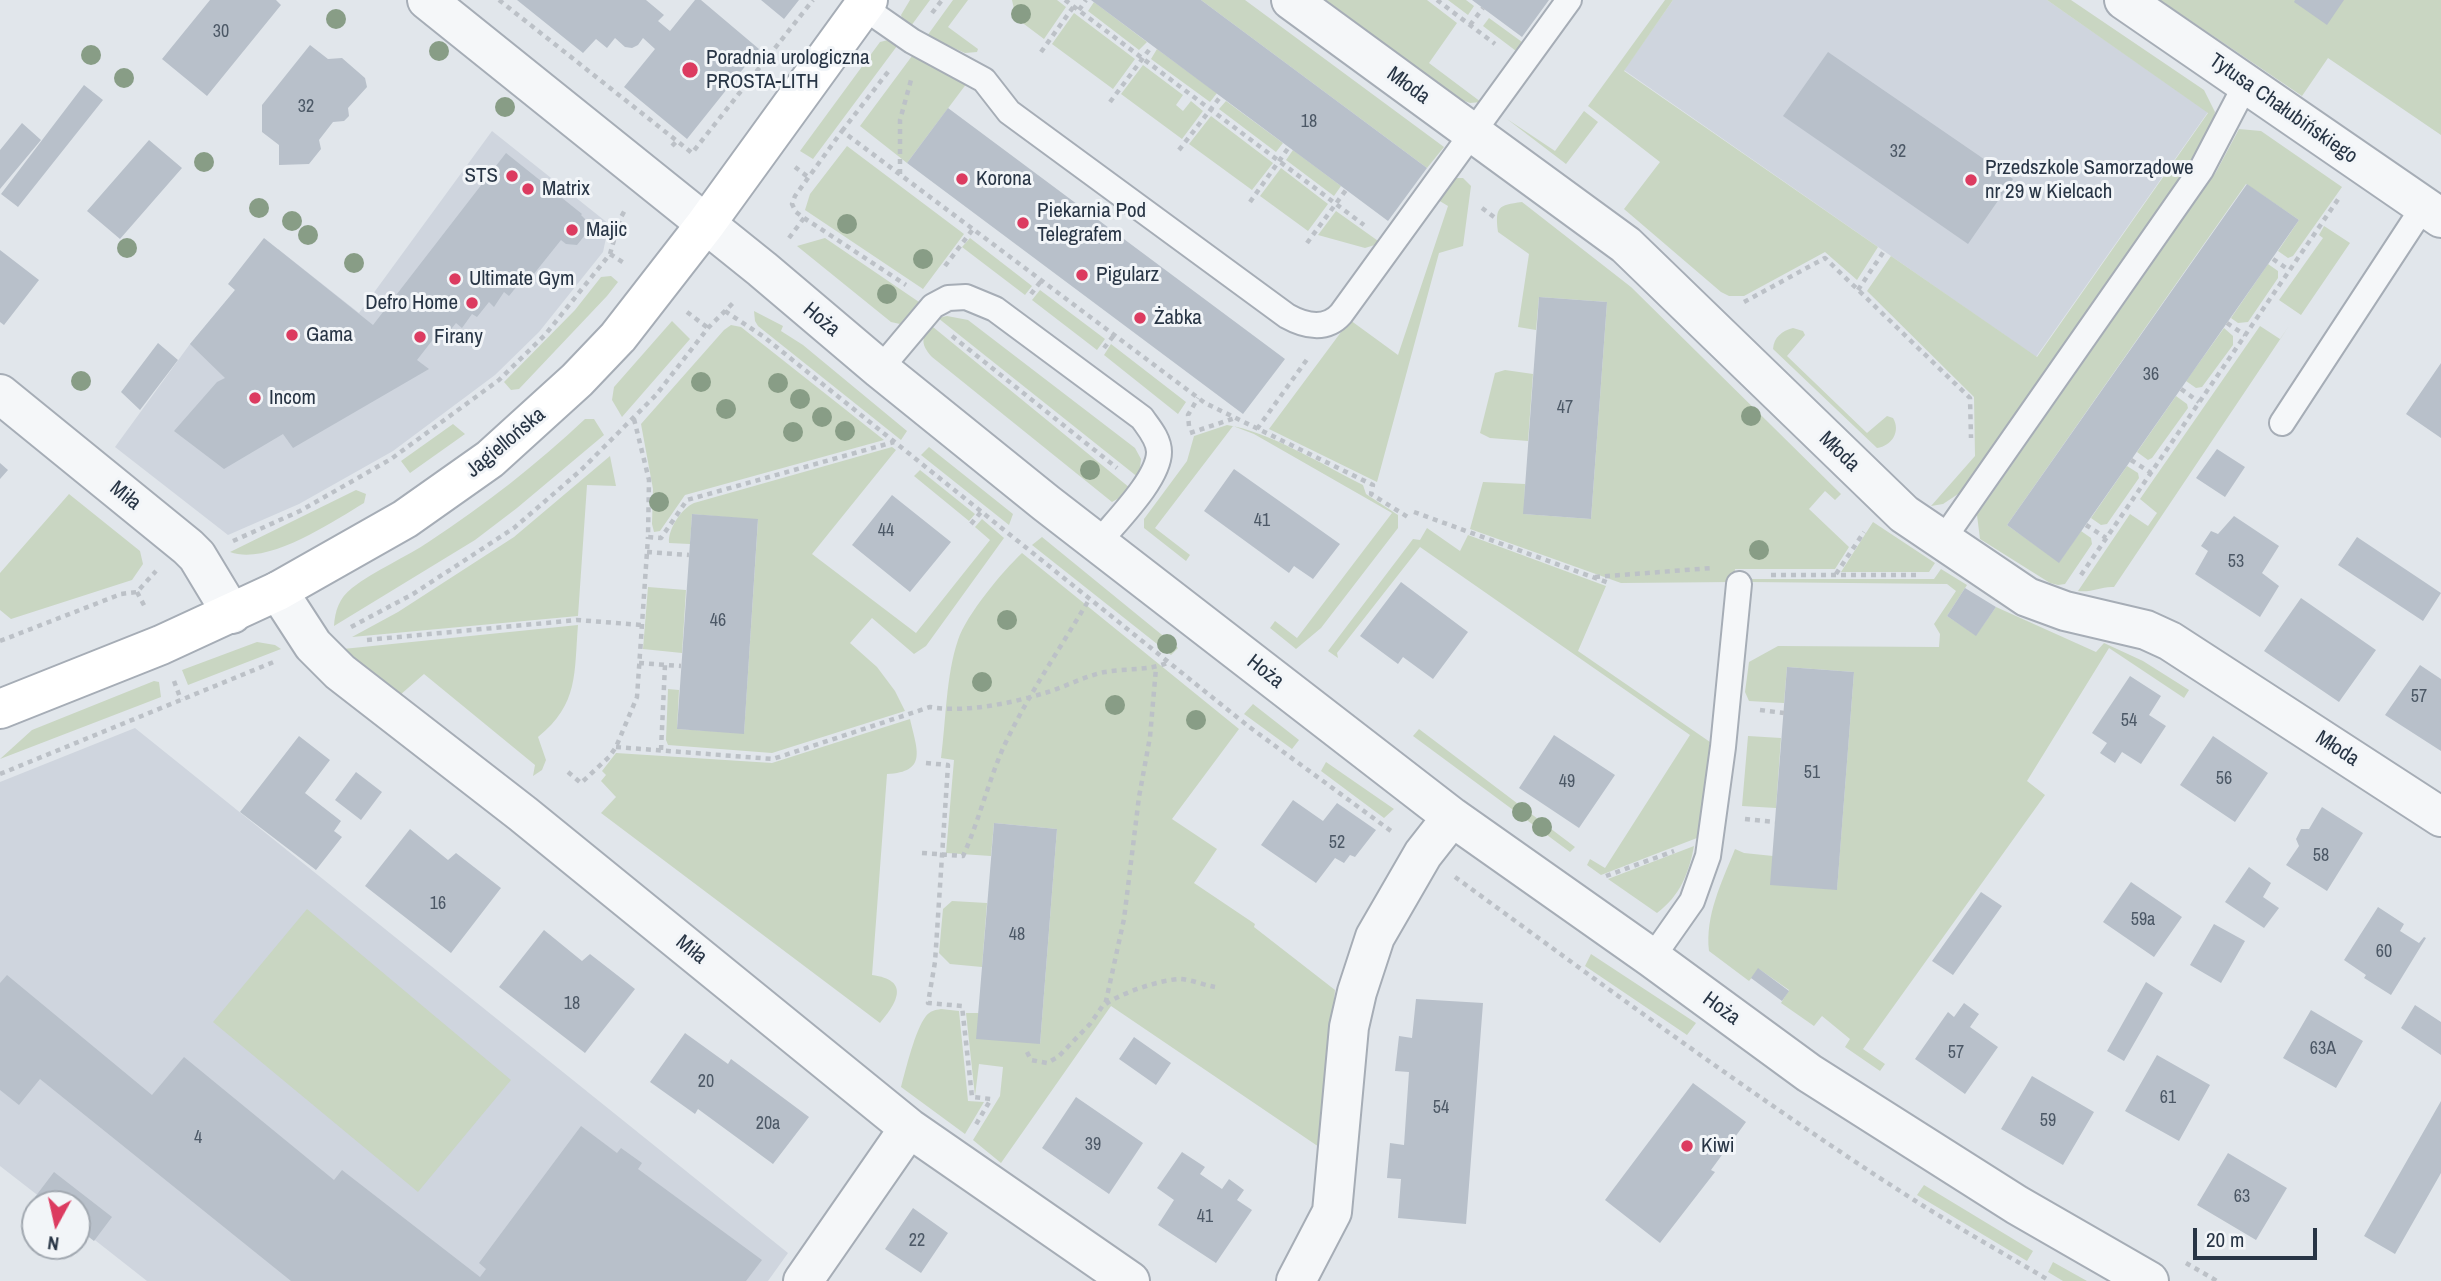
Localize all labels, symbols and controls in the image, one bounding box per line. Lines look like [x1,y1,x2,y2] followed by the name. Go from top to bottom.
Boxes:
[213,21,229,43] house number: 30
[706,45,870,95] place label: Poradnia urologiczna PROSTA-LITH
[2204,48,2362,170] street label: Tytusa Chałubińskiego
[680,60,700,80] marker: Poradnia urologiczna PROSTA-LITH
[1382,62,1434,110] street label: Młoda
[298,96,314,118] house number: 32
[1301,111,1317,133] house number: 18
[1890,141,1906,163] house number: 32
[1985,155,2194,205] place label: Przedszkole Samorządowe nr 29 w Kielcach
[465,163,498,189] place label: STS
[976,166,1032,192] place label: Korona
[504,168,520,184] marker: STS
[954,171,970,187] marker: Korona
[1963,172,1979,188] marker: Przedszkole Samorządowe nr 29 w Kielcach
[542,176,590,202] place label: Matrix
[520,181,536,197] marker: Matrix
[1037,198,1146,248] place label: Piekarnia Pod Telegrafem
[1015,215,1031,231] marker: Piekarnia Pod Telegrafem
[586,217,627,243] place label: Majic
[564,222,580,238] marker: Majic
[1096,262,1159,288] place label: Pigularz
[469,266,574,292] place label: Ultimate Gym
[1074,267,1090,283] marker: Pigularz
[447,271,463,287] marker: Ultimate Gym
[365,290,458,316] place label: Defro Home
[464,295,480,311] marker: Defro Home
[798,297,844,343] street label: Hoża
[1154,305,1202,331] place label: Żabka
[1132,310,1148,326] marker: Żabka
[306,322,353,348] place label: Gama
[434,324,483,350] place label: Firany
[284,327,300,343] marker: Gama
[412,329,428,345] marker: Firany
[2143,364,2159,386] house number: 36
[269,385,316,411] place label: Incom
[247,390,263,406] marker: Incom
[1557,397,1573,419] house number: 47
[461,403,551,483] street label: Jagiellońska
[1813,427,1865,477] street label: Młoda
[104,476,146,516] street label: Miła
[1254,510,1270,532] house number: 41
[878,520,894,542] house number: 44
[2228,551,2244,573] house number: 53
[710,610,726,632] house number: 46
[1241,650,1289,694] street label: Hoża
[2411,686,2427,708] house number: 57
[2121,710,2137,732] house number: 54
[2310,726,2364,772] street label: Młoda
[1804,762,1820,784] house number: 51
[2216,768,2232,790] house number: 56
[1559,771,1575,793] house number: 49
[1329,832,1345,854] house number: 52
[2313,845,2329,867] house number: 58
[430,893,446,915] house number: 16
[2131,909,2155,931] house number: 59a
[1009,924,1025,946] house number: 48
[670,930,712,970] street label: Miła
[2376,941,2392,963] house number: 60
[1697,987,1745,1031] street label: Hoża
[564,993,580,1015] house number: 18
[2310,1038,2336,1060] house number: 63A
[1948,1042,1964,1064] house number: 57
[698,1071,714,1093] house number: 20
[2160,1087,2176,1109] house number: 61
[1433,1097,1449,1119] house number: 54
[2040,1110,2056,1132] house number: 59
[756,1113,780,1135] house number: 20a
[194,1127,202,1149] house number: 4
[1701,1133,1734,1159] place label: Kiwi
[1085,1134,1101,1156] house number: 39
[1679,1138,1695,1154] marker: Kiwi
[2234,1186,2250,1208] house number: 63
[21,1190,91,1260] north arrow
[1197,1206,1213,1228] house number: 41
[2196,1214,2320,1258] scale bar
[2206,1225,2244,1254] text: 20 m
[46,1230,61,1257] text: N
[909,1230,925,1252] house number: 22

